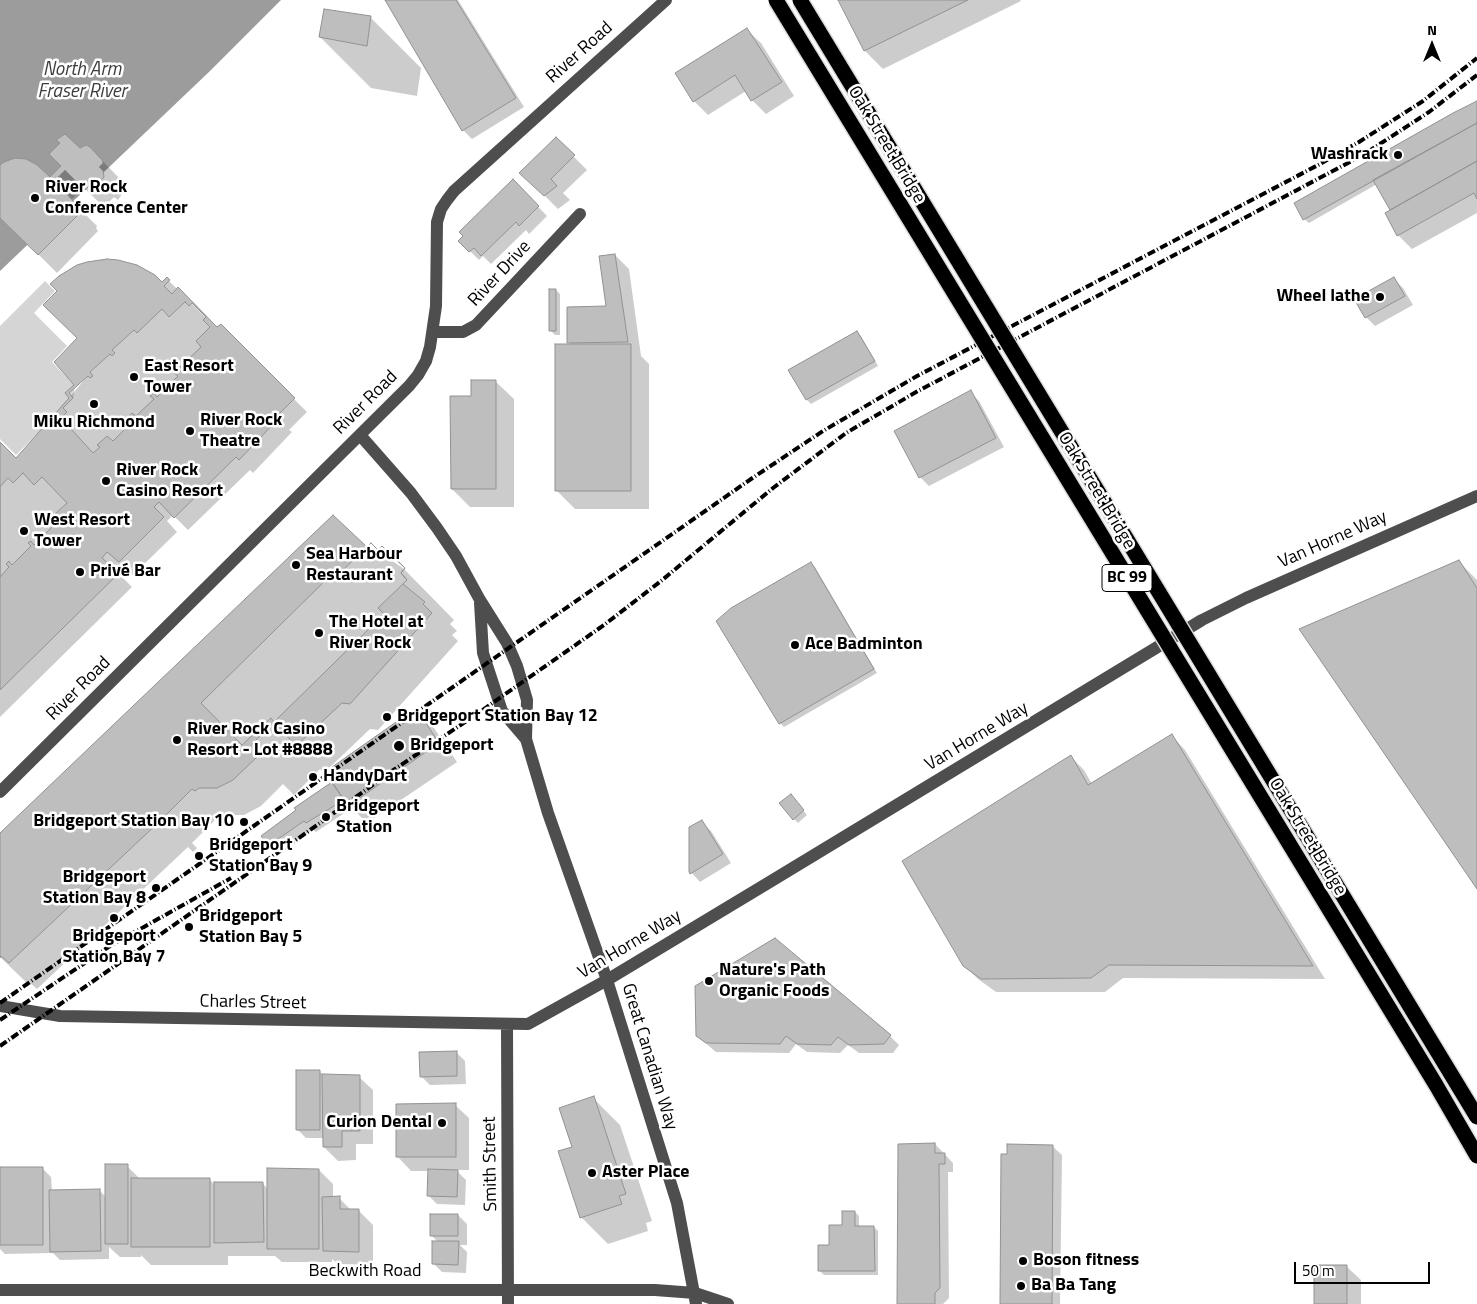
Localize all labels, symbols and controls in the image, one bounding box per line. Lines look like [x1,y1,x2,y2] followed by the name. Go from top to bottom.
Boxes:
[542,18,618,88] street label: River Road
[1427,19,1437,40] text: N
[1407,20,1457,70] north arrow
[37,59,127,103] water label: North Arm Fraser River
[843,82,929,208] street label: Oak Street Bridge
[1311,144,1388,166] place label: Washrack
[1392,149,1404,161] marker: Washrack
[45,177,188,220] place label: River Rock Conference Center
[29,192,41,204] marker: River Rock Conference Center
[464,237,536,311] street label: River Drive
[1276,286,1370,308] place label: Wheel lathe
[1374,291,1386,303] marker: Wheel lathe
[144,356,234,398] place label: East Resort Tower
[329,366,403,440] street label: River Road
[128,371,140,383] marker: East Resort Tower
[88,398,100,410] marker: Miku Richmond
[200,410,282,452] place label: River Rock Theatre
[33,412,155,434] place label: Miku Richmond
[184,425,196,437] marker: River Rock Theatre
[1053,428,1139,554] street label: Oak Street Bridge
[116,460,223,502] place label: River Rock Casino Resort
[100,475,112,487] marker: River Rock Casino Resort
[1275,506,1391,574] street label: Van Horne Way
[34,510,130,552] place label: West Resort Tower
[18,525,30,537] marker: West Resort Tower
[306,544,402,586] place label: Sea Harbour Restaurant
[290,559,302,571] marker: Sea Harbour Restaurant
[90,561,161,583] place label: Privé Bar
[1102,564,1152,592] road number: BC 99
[74,566,86,578] marker: Privé Bar
[329,612,424,654] place label: The Hotel at River Rock
[313,627,325,639] marker: The Hotel at River Rock
[805,634,923,656] place label: Ace Badminton
[789,639,801,651] marker: Ace Badminton
[42,652,116,726] street label: River Road
[922,698,1032,776] street label: Van Horne Way
[397,706,598,728] place label: Bridgeport Station Bay 12
[381,711,393,723] marker: Bridgeport Station Bay 12
[187,719,333,762] place label: River Rock Casino Resort - Lot #8888
[171,734,183,746] marker: River Rock Casino Resort - Lot #8888
[410,735,494,757] place label: Bridgeport
[392,739,406,753] marker: Bridgeport
[323,766,407,788] place label: HandyDart
[307,771,319,783] marker: HandyDart
[1264,774,1350,900] street label: Oak Street Bridge
[336,796,420,839] place label: Bridgeport Station
[33,811,234,833] place label: Bridgeport Station Bay 10
[320,811,332,823] marker: Bridgeport Station
[238,816,250,828] marker: Bridgeport Station Bay 10
[209,835,312,878] place label: Bridgeport Station Bay 9
[193,850,205,862] marker: Bridgeport Station Bay 9
[43,867,146,910] place label: Bridgeport Station Bay 8
[150,882,162,894] marker: Bridgeport Station Bay 8
[199,906,302,949] place label: Bridgeport Station Bay 5
[575,906,685,984] street label: Van Horne Way
[108,912,120,924] marker: Bridgeport Station Bay 7
[183,921,195,933] marker: Bridgeport Station Bay 5
[62,926,166,969] place label: Bridgeport Station Bay 7
[719,960,830,1002] place label: Nature's Path Organic Foods
[703,975,715,987] marker: Nature's Path Organic Foods
[616,981,682,1133] street label: Great Canadian Way
[199,991,307,1015] street label: Charles Street
[326,1112,432,1134] place label: Curion Dental
[479,1116,503,1212] street label: Smith Street
[436,1117,448,1129] marker: Curion Dental
[602,1162,690,1184] place label: Aster Place
[586,1167,598,1179] marker: Aster Place
[1033,1250,1139,1272] place label: Boson fitness
[1297,1252,1433,1284] scale bar
[1017,1255,1029,1267] marker: Boson fitness
[1302,1259,1335,1282] text: 50 m
[308,1261,422,1283] street label: Beckwith Road
[1031,1275,1116,1297] place label: Ba Ba Tang
[1015,1280,1027,1292] marker: Ba Ba Tang

